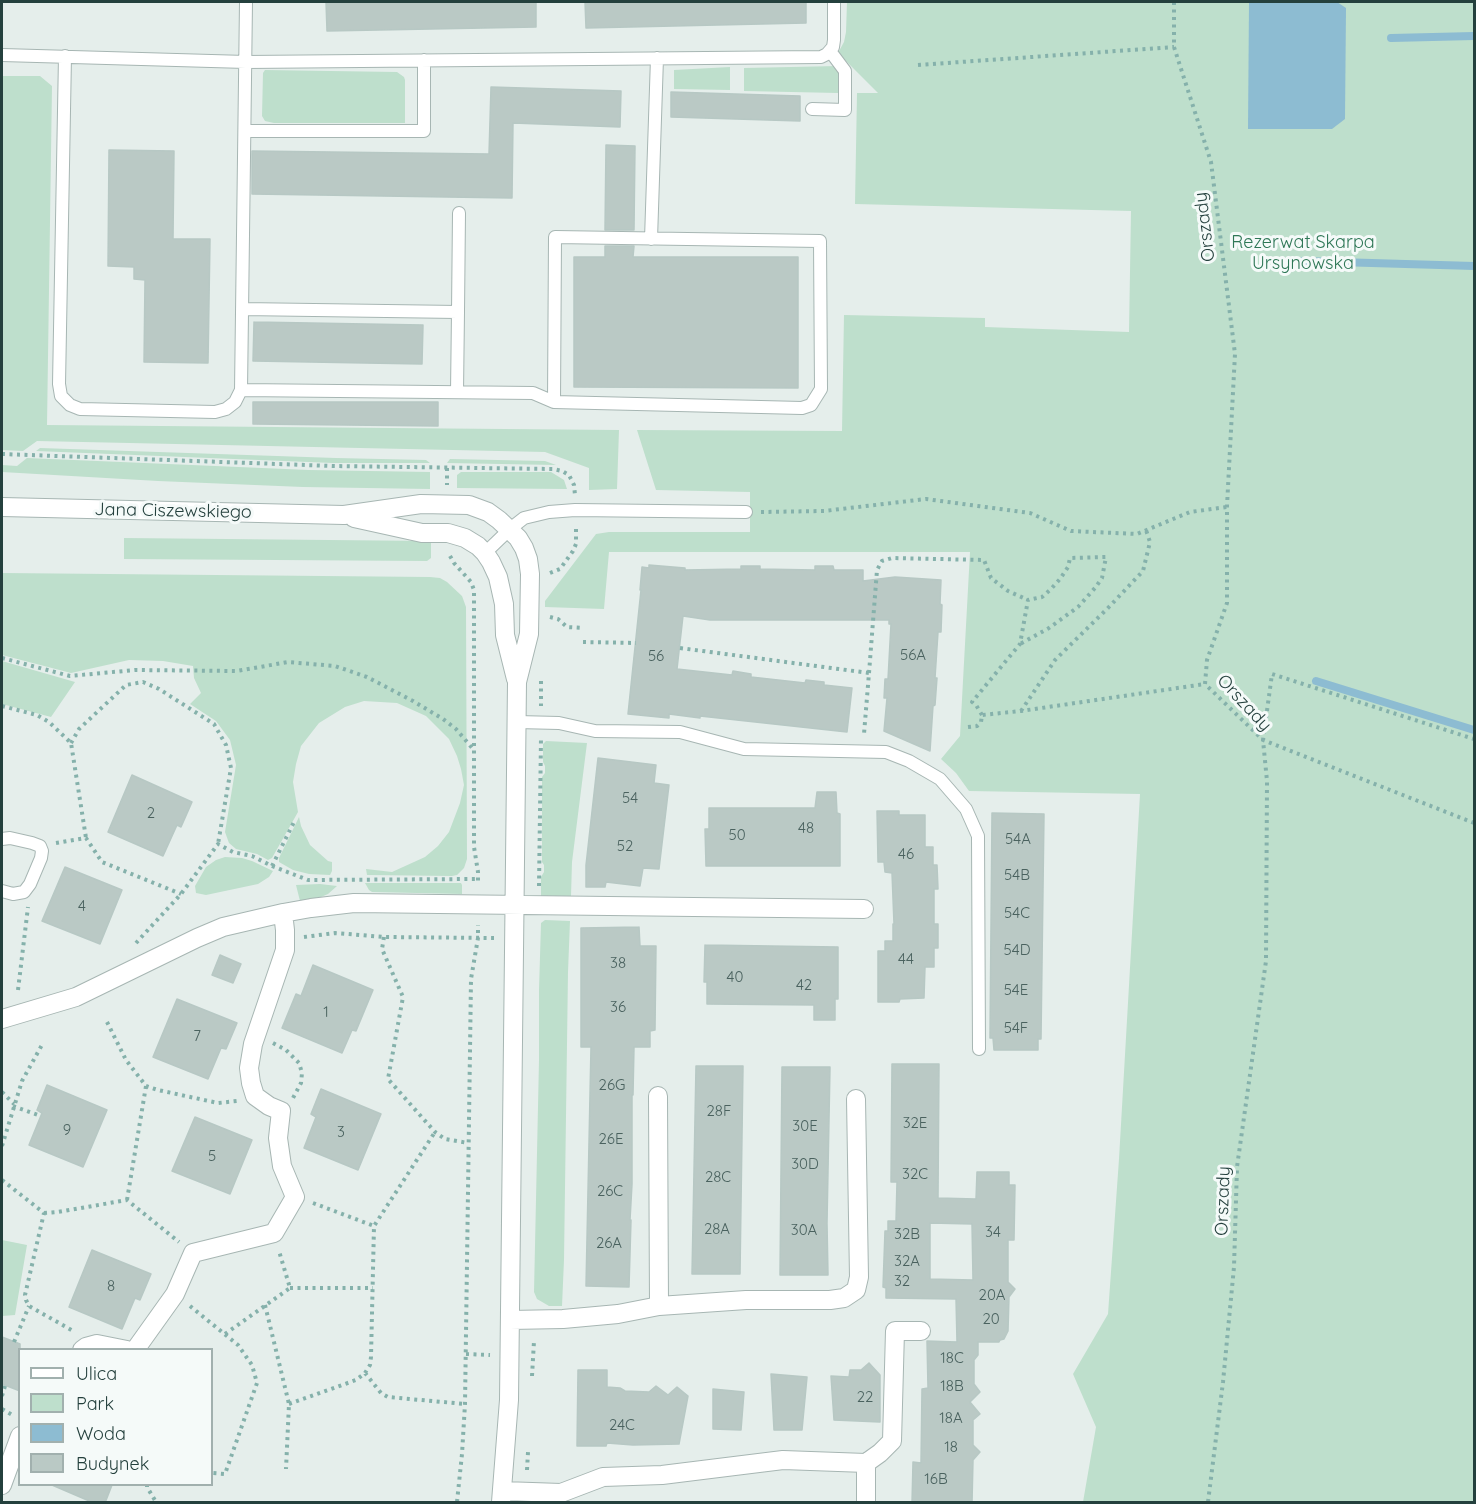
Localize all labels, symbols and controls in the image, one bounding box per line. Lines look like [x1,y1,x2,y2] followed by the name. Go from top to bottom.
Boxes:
[1190,191,1220,263] street label: Orszady
[1231,232,1375,274] park label: Rezerwat Skarpa Ursynowska
[94,499,252,523] street label: Jana Ciszewskiego
[900,646,926,664] house number: 56A
[648,647,664,665] house number: 56
[1212,670,1276,736] street label: Orszady
[622,789,638,807] house number: 54
[147,804,155,822] house number: 2
[798,819,814,837] house number: 48
[728,826,746,844] house number: 50
[1005,830,1031,848] house number: 54A
[617,837,633,855] house number: 52
[898,845,914,863] house number: 46
[1004,866,1030,884] house number: 54B
[78,897,86,915] house number: 4
[1004,904,1030,922] house number: 54C
[1004,941,1030,959] house number: 54D
[898,950,914,968] house number: 44
[610,954,626,972] house number: 38
[727,968,743,986] house number: 40
[796,976,812,994] house number: 42
[1004,981,1028,999] house number: 54E
[610,998,626,1016] house number: 36
[323,1003,329,1021] house number: 1
[1004,1019,1028,1037] house number: 54F
[193,1027,201,1045] house number: 7
[599,1076,625,1094] house number: 26G
[707,1102,731,1120] house number: 28F
[903,1114,927,1132] house number: 32E
[792,1117,818,1135] house number: 30E
[63,1121,71,1139] house number: 9
[337,1123,345,1141] house number: 3
[599,1130,623,1148] house number: 26E
[208,1147,216,1165] house number: 5
[791,1155,819,1173] house number: 30D
[902,1165,928,1183] house number: 32C
[1211,1166,1235,1236] street label: Orszady
[705,1168,731,1186] house number: 28C
[597,1182,623,1200] house number: 26C
[704,1220,730,1238] house number: 28A
[791,1221,817,1239] house number: 30A
[985,1223,1001,1241] house number: 34
[894,1225,920,1243] house number: 32B
[596,1234,622,1252] house number: 26A
[894,1252,920,1270] house number: 32A
[894,1272,910,1290] house number: 32
[107,1277,115,1295] house number: 8
[979,1286,1005,1304] house number: 20A
[982,1310,1000,1328] house number: 20
[18,1348,213,1486] legend
[940,1349,964,1367] house number: 18C
[76,1362,117,1385] text: Ulica
[940,1377,964,1395] house number: 18B
[857,1388,873,1406] house number: 22
[76,1392,114,1415] text: Park
[939,1409,963,1427] house number: 18A
[609,1416,635,1434] house number: 24C
[76,1422,126,1445] text: Woda
[944,1438,958,1456] house number: 18
[76,1452,149,1475] text: Budynek
[924,1470,948,1488] house number: 16B

